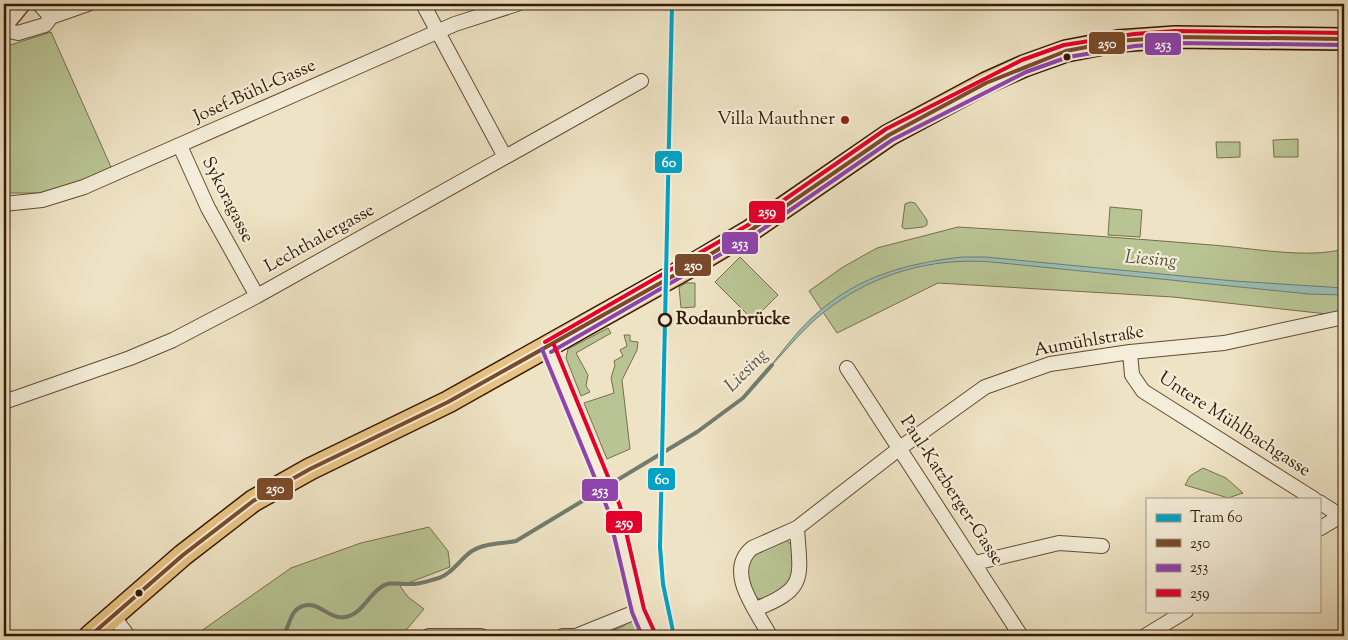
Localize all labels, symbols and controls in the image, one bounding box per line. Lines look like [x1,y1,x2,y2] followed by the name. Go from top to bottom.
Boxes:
[1088,31,1126,55] line badge: 250
[1144,32,1182,56] line badge: 253
[1098,35,1117,55] text: 250
[1155,36,1172,56] text: 253
[1062,52,1072,62] unlabelled marker
[189,53,320,131] street label: Josef-Bühl-Gasse
[717,107,835,133] place label: Villa Mauthner
[839,114,851,126] marker: Villa Mauthner
[654,150,683,174] line badge: 60
[194,153,260,247] street label: Sykoragasse
[662,154,677,174] text: 60
[260,198,380,280] street label: Lechthalergasse
[748,200,786,224] line badge: 259
[758,203,776,223] text: 259
[721,231,759,255] line badge: 253
[732,235,749,255] text: 253
[1124,244,1178,276] water label: Liesing
[674,253,712,277] line badge: 250
[684,257,703,277] text: 250
[676,307,791,333] place label: Rodaunbrücke
[658,313,672,327] marker: Rodaunbrücke
[1032,320,1146,364] street label: Aumühlstraße
[719,343,775,399] water label: Liesing
[1153,366,1315,484] street label: Untere Mühlbachgasse
[893,411,1009,571] street label: Paul-Katzberger-Gasse
[647,467,676,491] line badge: 60
[655,471,670,491] text: 60
[256,477,294,501] line badge: 250
[581,478,619,502] line badge: 253
[266,480,285,500] text: 250
[592,482,609,502] text: 253
[1146,498,1320,612] legend
[1190,508,1243,529] text: Tram 60
[605,510,643,534] line badge: 259
[615,514,633,534] text: 259
[1190,534,1210,555] text: 250
[1190,558,1208,579] text: 253
[1190,584,1209,605] text: 259
[134,588,144,598] unlabelled marker

